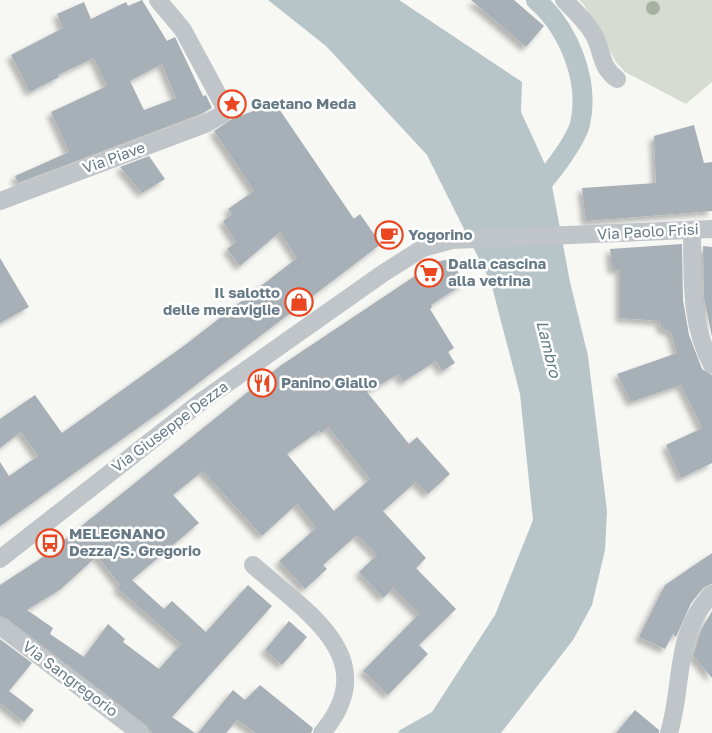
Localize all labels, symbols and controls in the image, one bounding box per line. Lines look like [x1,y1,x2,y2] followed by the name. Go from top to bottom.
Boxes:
[217,89,247,119] place icon: Gaetano Meda
[251,94,356,112] place label: Gaetano Meda
[80,137,148,177] street label: Via Piave
[597,219,699,243] street label: Via Paolo Frisi
[374,220,404,250] cafe icon: Yogorino
[408,225,472,243] place label: Yogorino
[448,254,546,289] place label: Dalla cascina alla vetrina
[414,258,444,288] supermarket icon: Dalla cascina alla vetrina
[163,283,280,318] place label: Il salotto delle meraviglie
[284,287,314,317] shop icon: Il salotto delle meraviglie
[532,318,566,381] water label: Lambro
[247,368,277,398] restaurant icon: Panino Giallo
[281,373,377,391] place label: Panino Giallo
[108,377,231,476] street label: Via Giuseppe Dezza
[69,524,201,559] place label: MELEGNANO Dezza/S. Gregorio
[35,528,65,558] bus stop icon: MELEGNANO Dezza/S. Gregorio
[20,637,122,720] street label: Via Sangregorio

